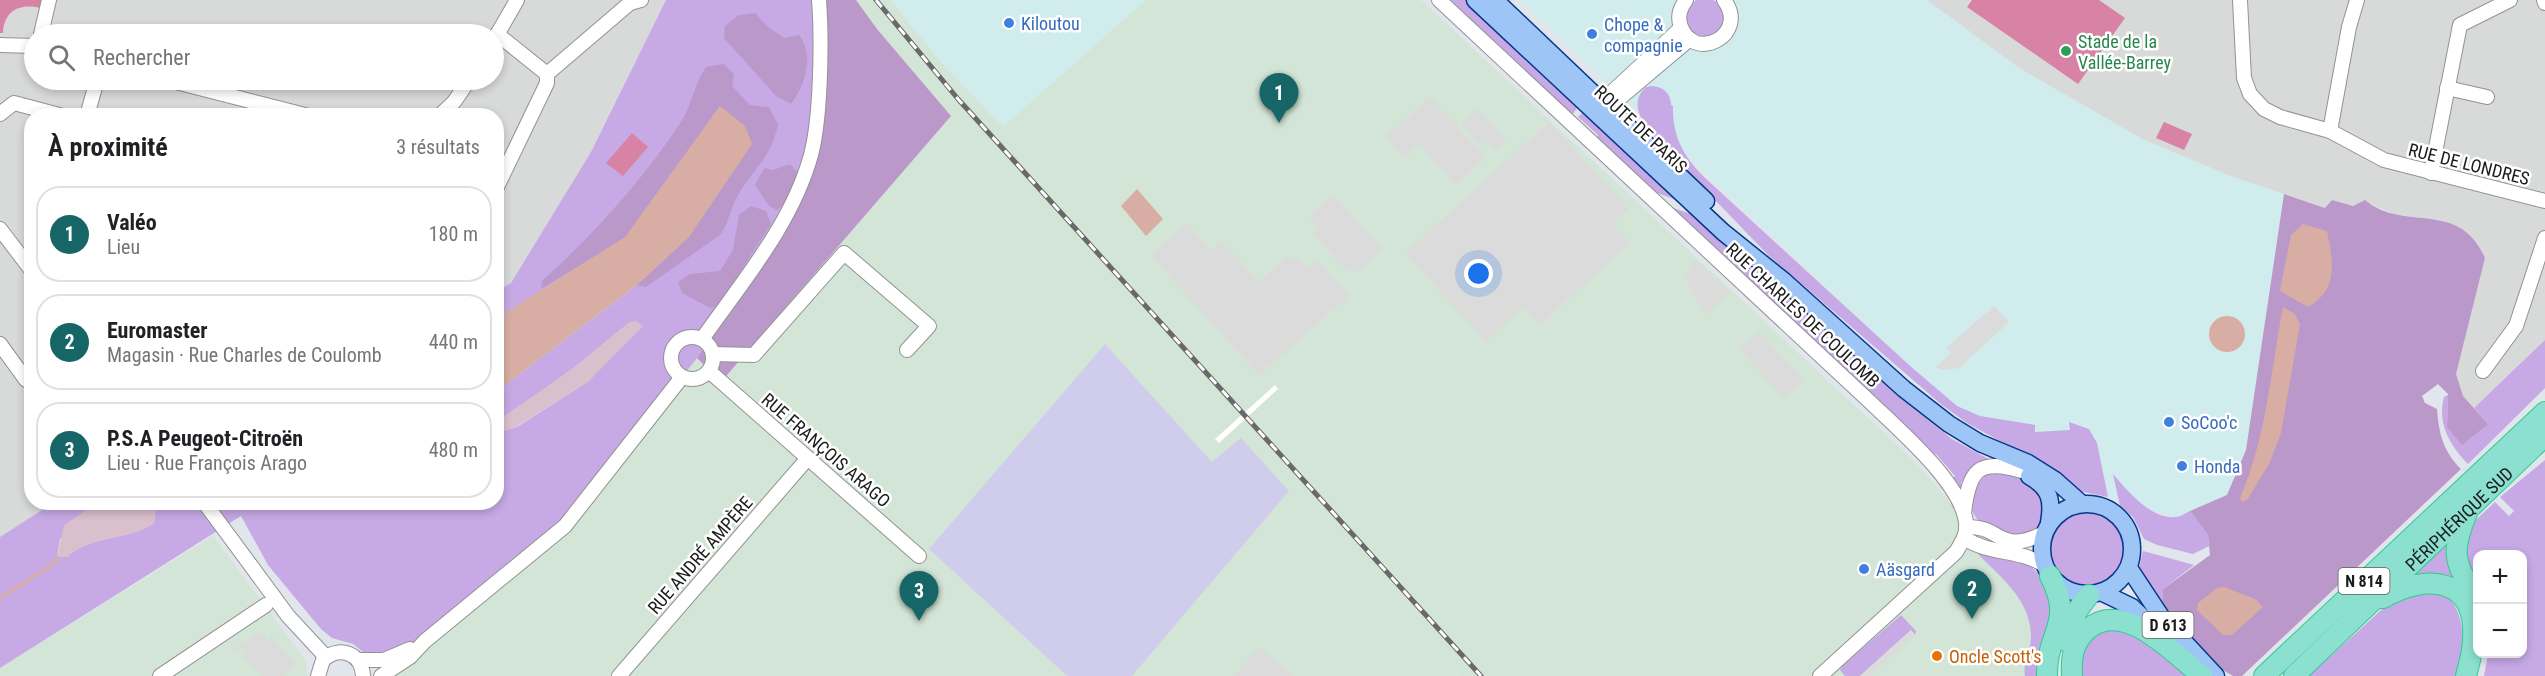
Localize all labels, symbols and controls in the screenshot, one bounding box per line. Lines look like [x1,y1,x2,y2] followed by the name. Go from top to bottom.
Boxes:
[1021,13,1080,34] place label: Kiloutou
[1604,14,1683,56] place label: Chope & compagnie
[1002,16,1016,30] marker: Kiloutou
[24,24,504,90] search box
[1585,27,1599,41] marker: Chope & compagnie
[2078,31,2171,73] place label: Stade de la Vallée-Barrey
[45,41,78,74] icon: search
[2059,44,2073,58] marker: Stade de la Vallée-Barrey
[93,45,190,70] text: Rechercher
[1260,74,1298,123] pin: 1
[1590,81,1692,177] street label: ROUTE DE PARIS
[48,132,168,162] text: À proximité
[396,135,480,159] text: 3 résultats
[2406,139,2532,189] street label: RUE DE LONDRES
[107,210,157,235] text: Valéo
[64,222,75,246] text: 1
[429,222,478,246] text: 180 m
[107,235,140,259] text: Lieu
[1722,238,1884,392] street label: RUE CHARLES DE COULOMB
[1464,259,1493,288] your location
[107,318,208,343] text: Euromaster
[64,330,75,354] text: 2
[429,330,478,354] text: 440 m
[107,343,382,367] text: Magasin · Rue Charles de Coulomb
[758,389,894,511] street label: RUE FRANÇOIS ARAGO
[2181,412,2237,433] place label: SoCoo'c
[2162,415,2176,429] marker: SoCoo'c
[107,426,303,451] text: P.S.A Peugeot-Citroën
[64,438,75,462] text: 3
[429,438,478,462] text: 480 m
[107,451,307,475] text: Lieu · Rue François Arago
[2194,456,2240,477] place label: Honda
[2175,459,2189,473] marker: Honda
[2401,462,2517,575] street label: PÉRIPHÉRIQUE SUD
[643,492,757,618] street label: RUE ANDRÉ AMPÈRE
[2473,550,2527,658] map controls
[2473,550,2527,604] button: +
[1876,559,1935,580] place label: Aäsgard
[1857,562,1871,576] marker: Aäsgard
[2338,568,2390,594] road number: N 814
[1952,570,1992,619] pin: 2
[900,572,938,621] pin: 3
[2473,604,2527,658] button: −
[2142,612,2194,638] road number: D 613
[1949,646,2042,667] place label: Oncle Scott's
[1930,649,1944,663] marker: Oncle Scott's

